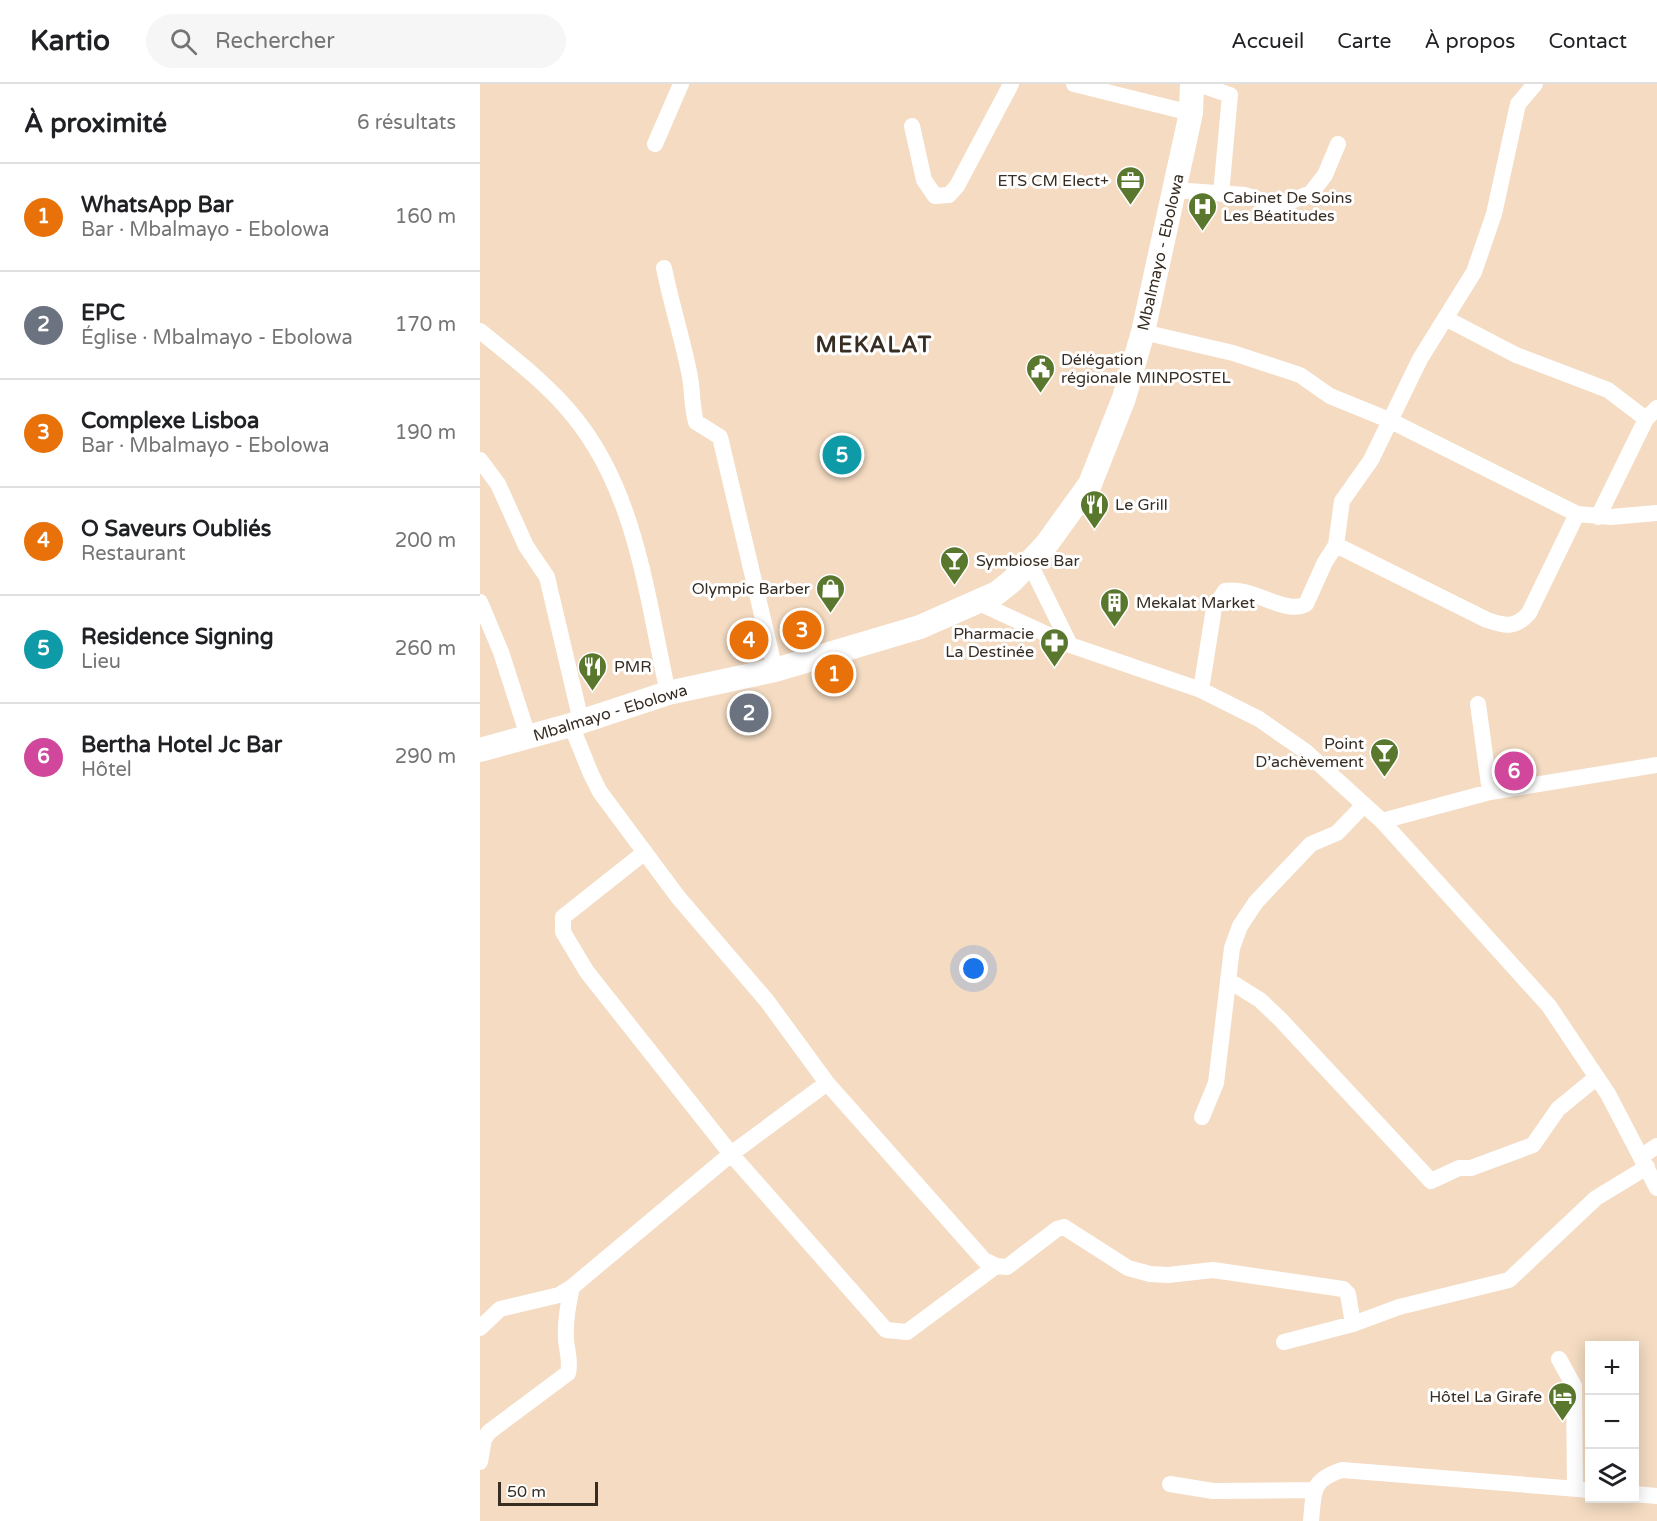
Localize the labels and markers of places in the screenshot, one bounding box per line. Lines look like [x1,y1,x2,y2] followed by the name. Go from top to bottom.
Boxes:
[1114,164,1146,206] office icon: ETS CM Elect+
[997,171,1109,191] place label: ETS CM Elect+
[1223,188,1352,226] place label: Cabinet De Soins Les Béatitudes
[1186,190,1218,232] hospital icon: Cabinet De Soins Les Béatitudes
[1061,350,1231,388] place label: Délégation régionale MINPOSTEL
[1024,352,1056,394] public building icon: Délégation régionale MINPOSTEL
[822,432,862,478] pin: 5
[1078,488,1110,530] restaurant icon: Le Grill
[1115,495,1168,515] place label: Le Grill
[939,544,971,586] bar icon: Symbiose Bar
[976,551,1080,571] place label: Symbiose Bar
[815,572,847,614] shop icon: Olympic Barber
[692,579,811,599] place label: Olympic Barber
[1099,586,1131,628] building icon: Mekalat Market
[1136,593,1255,613] place label: Mekalat Market
[782,608,822,652] pin: 3
[730,618,768,662] pin: 4
[945,624,1034,662] place label: Pharmacie La Destinée
[1039,626,1071,668] pharmacy icon: Pharmacie La Destinée
[577,650,609,692] restaurant icon: PMR
[814,652,854,696] pin: 1
[614,657,652,677] place label: PMR
[730,690,768,736] pin: 2
[1255,734,1364,772] place label: Point D’achèvement
[1369,736,1401,778] bar icon: Point D’achèvement
[1494,748,1534,794] pin: 6
[1547,1380,1579,1422] hotel icon: Hôtel La Girafe
[1429,1387,1542,1407] place label: Hôtel La Girafe

